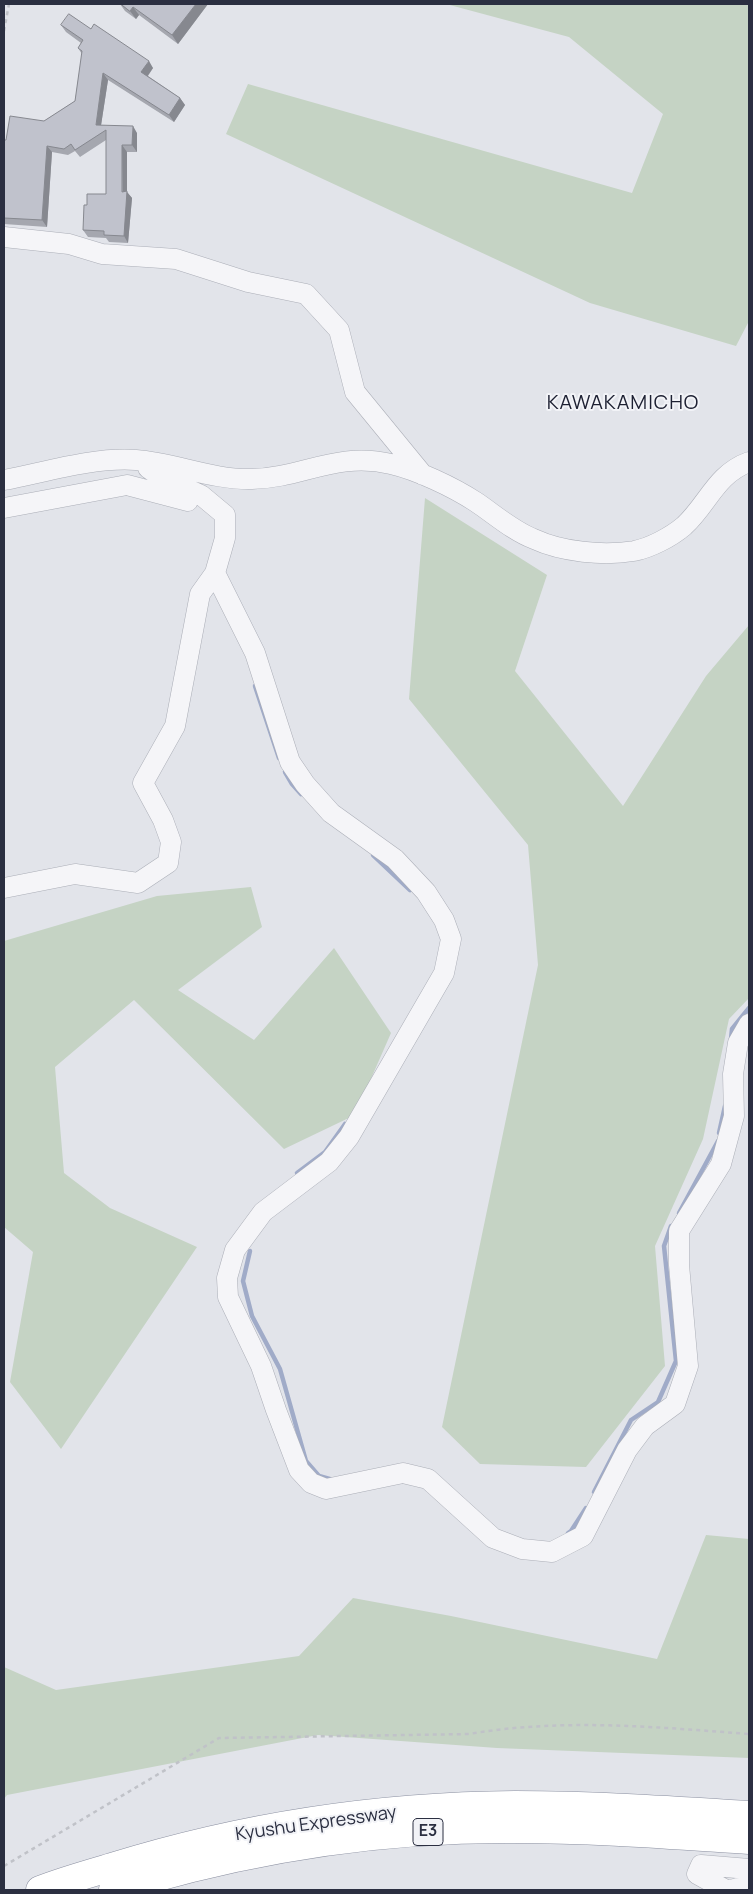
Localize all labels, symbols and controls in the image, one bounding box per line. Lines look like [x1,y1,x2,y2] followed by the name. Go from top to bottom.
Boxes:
[545,391,701,415] district label: KAWAKAMICHO
[234,1802,398,1846] street label: Kyushu Expressway
[413,1818,443,1845] road number: E3

